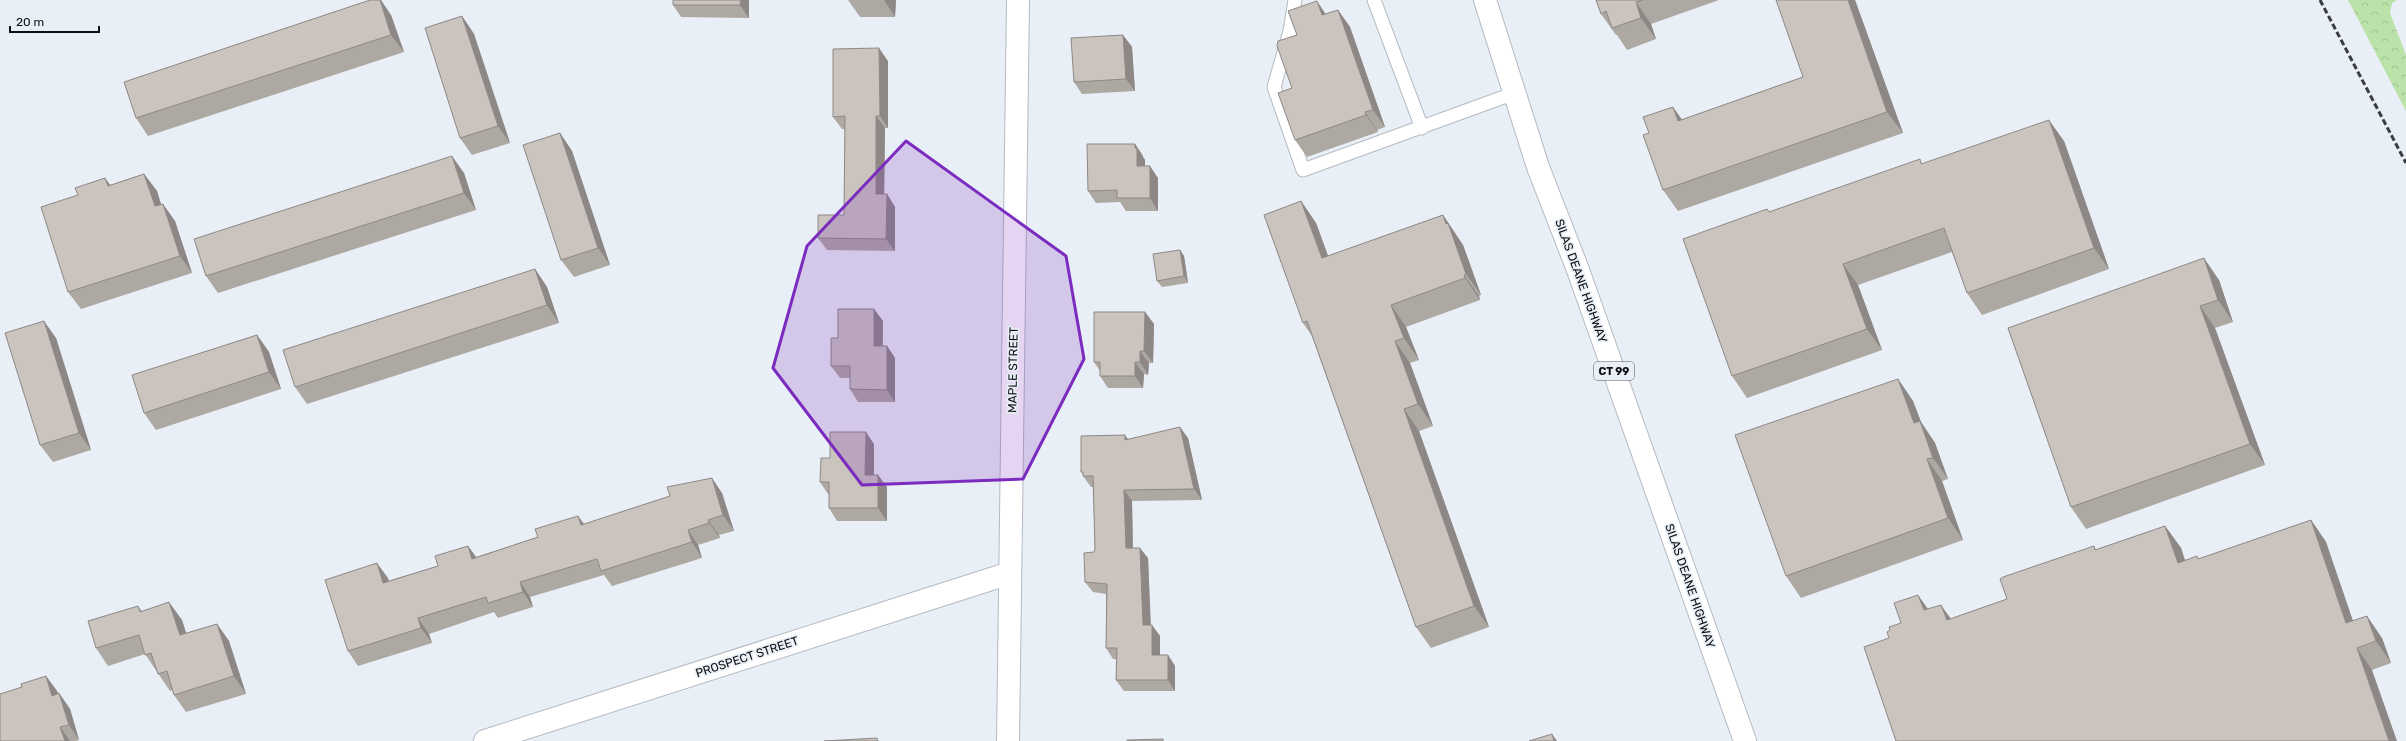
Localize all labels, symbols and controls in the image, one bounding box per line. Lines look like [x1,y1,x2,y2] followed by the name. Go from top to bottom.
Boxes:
[10,8,99,34] scale bar
[16,15,44,29] text: 20 m
[1552,217,1610,345] street label: SILAS DEANE HIGHWAY
[1005,327,1021,413] street label: MAPLE STREET
[1594,362,1634,380] road number: CT 99
[1662,522,1718,650] street label: SILAS DEANE HIGHWAY
[694,634,800,680] street label: PROSPECT STREET

